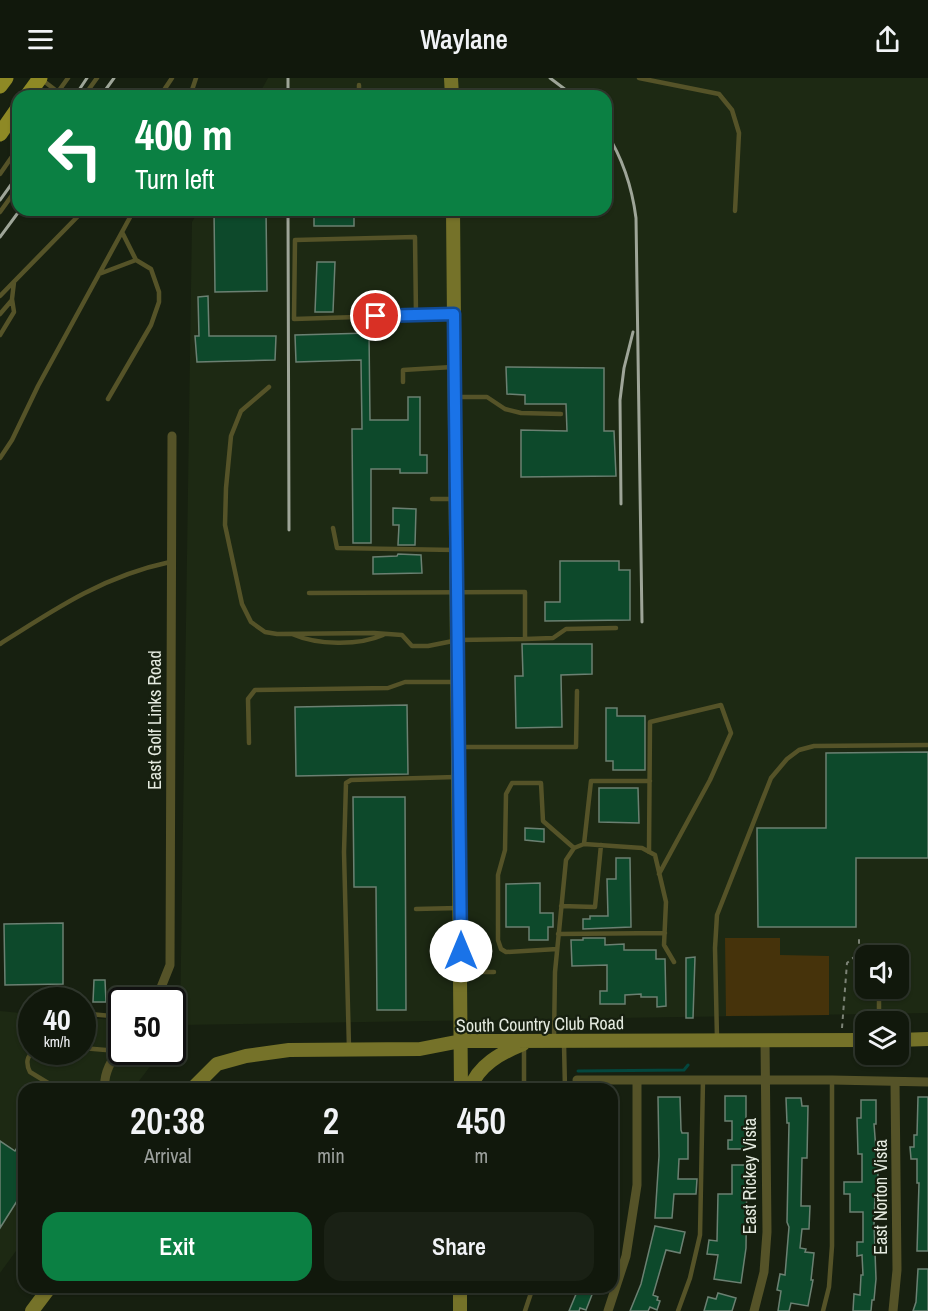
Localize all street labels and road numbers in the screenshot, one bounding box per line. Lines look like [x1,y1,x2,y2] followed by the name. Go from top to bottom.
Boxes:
[142,650,167,790] street label: East Golf Links Road
[456,1010,624,1038] street label: South Country Club Road
[737,1118,762,1234] street label: East Rickey Vista
[868,1139,893,1255] street label: East Norton Vista

